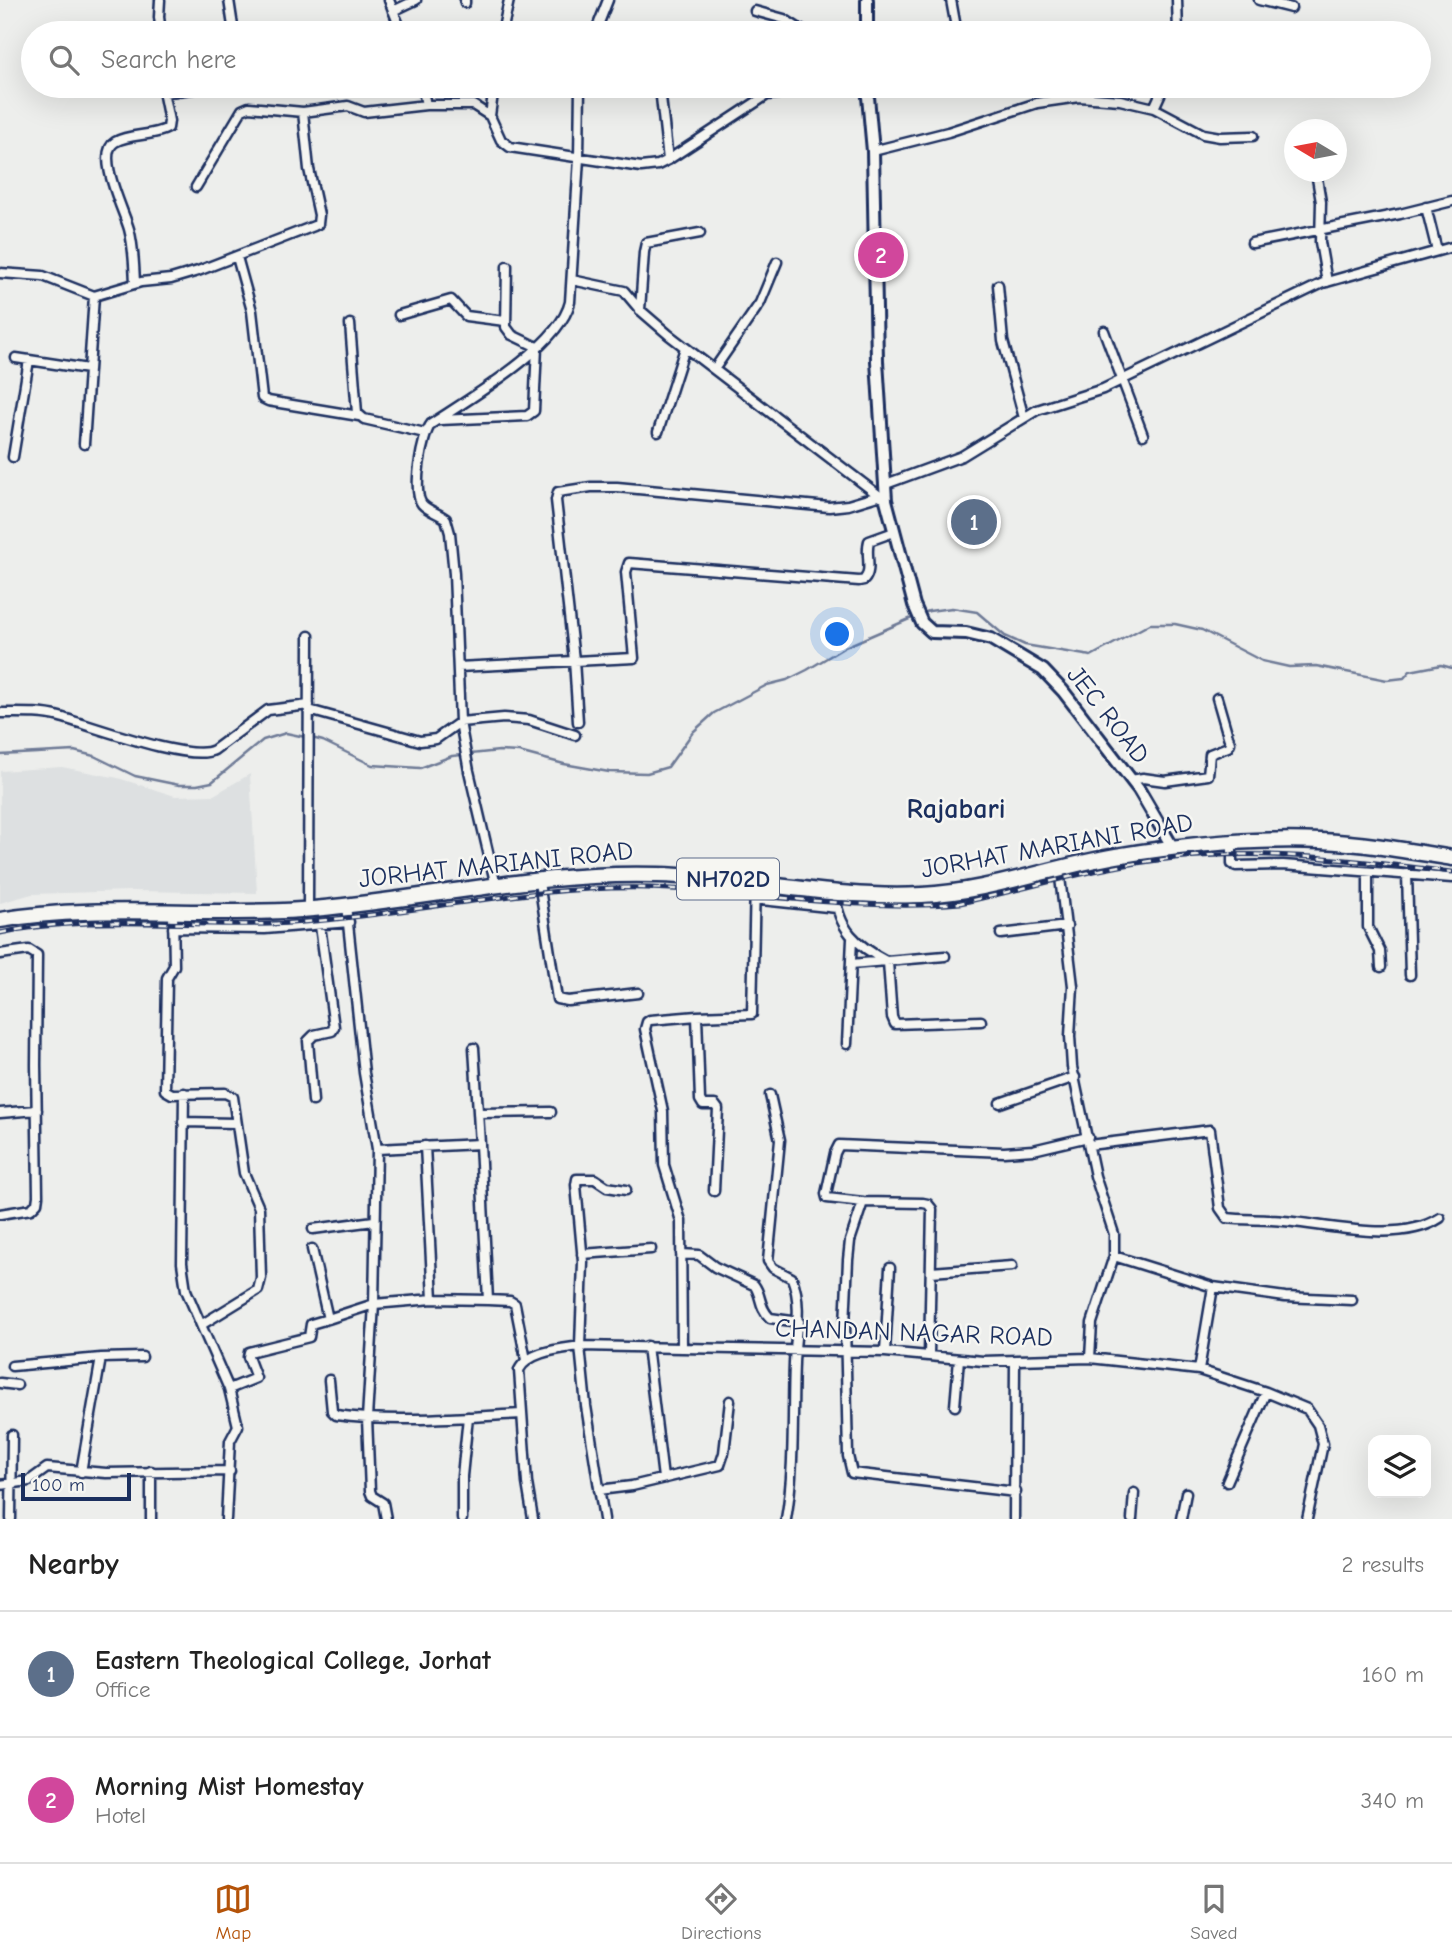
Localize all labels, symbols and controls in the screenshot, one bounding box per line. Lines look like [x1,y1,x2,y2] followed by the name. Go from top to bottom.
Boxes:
[21,21,1431,98] search box
[45,41,83,79] icon: search
[101,45,236,75] text: Search here
[1284,119,1347,182] north arrow
[858,229,904,281] pin: 2
[951,496,997,548] pin: 1
[820,617,854,651] your location
[1061,660,1155,770] street label: JEC ROAD
[906,793,1006,825] district label: Rajabari
[919,807,1195,885] street label: JORHAT MARIANI ROAD
[357,836,635,894] street label: JORHAT MARIANI ROAD
[677,858,779,900] road number: NH702D
[775,1313,1053,1353] street label: CHANDAN NAGAR ROAD
[1368,1435,1431,1498] map controls
[1368,1435,1431,1498] button: layers
[21,1470,131,1502] scale bar
[32,1474,85,1496] text: 100 m
[28,1547,119,1582] text: Nearby
[1342,1551,1424,1578] text: 2 results
[95,1646,491,1676] text: Eastern Theological College, Jorhat
[46,1661,56,1688] text: 1
[1362,1661,1424,1688] text: 160 m
[95,1676,150,1703] text: Office
[95,1772,364,1802] text: Morning Mist Homestay
[45,1787,57,1814] text: 2
[1361,1787,1424,1814] text: 340 m
[95,1802,146,1829] text: Hotel
[214,1880,252,1944] tab: Map
[681,1880,761,1944] tab: Directions
[1190,1880,1238,1944] tab: Saved

